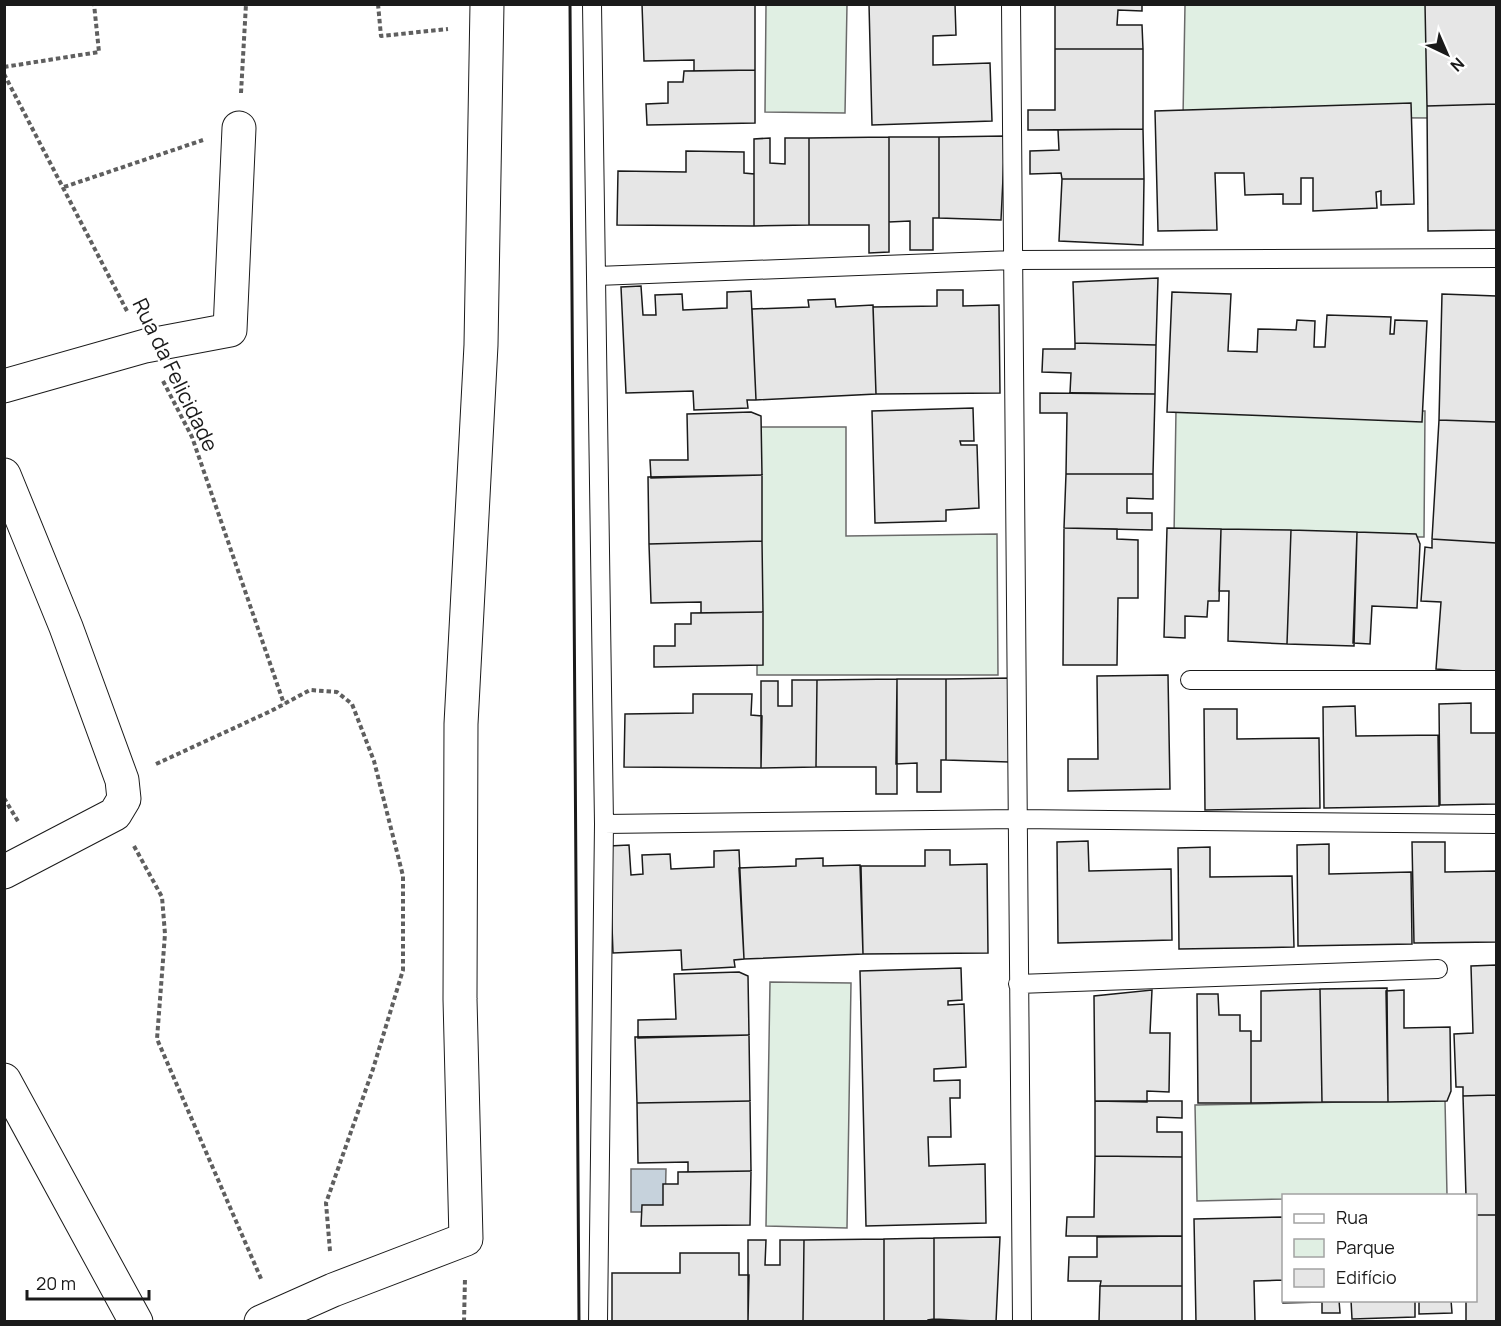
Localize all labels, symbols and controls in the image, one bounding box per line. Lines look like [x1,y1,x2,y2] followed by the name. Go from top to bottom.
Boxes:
[1417,24,1477,84] north arrow
[1446,53,1469,77] text: N
[127,293,225,456] street label: Rua da Felicidade
[1282,1194,1477,1302] legend
[1336,1205,1368,1229] text: Rua
[1336,1235,1395,1259] text: Parque
[27,1263,148,1301] scale bar
[1336,1265,1397,1289] text: Edifício
[36,1271,76,1295] text: 20 m

